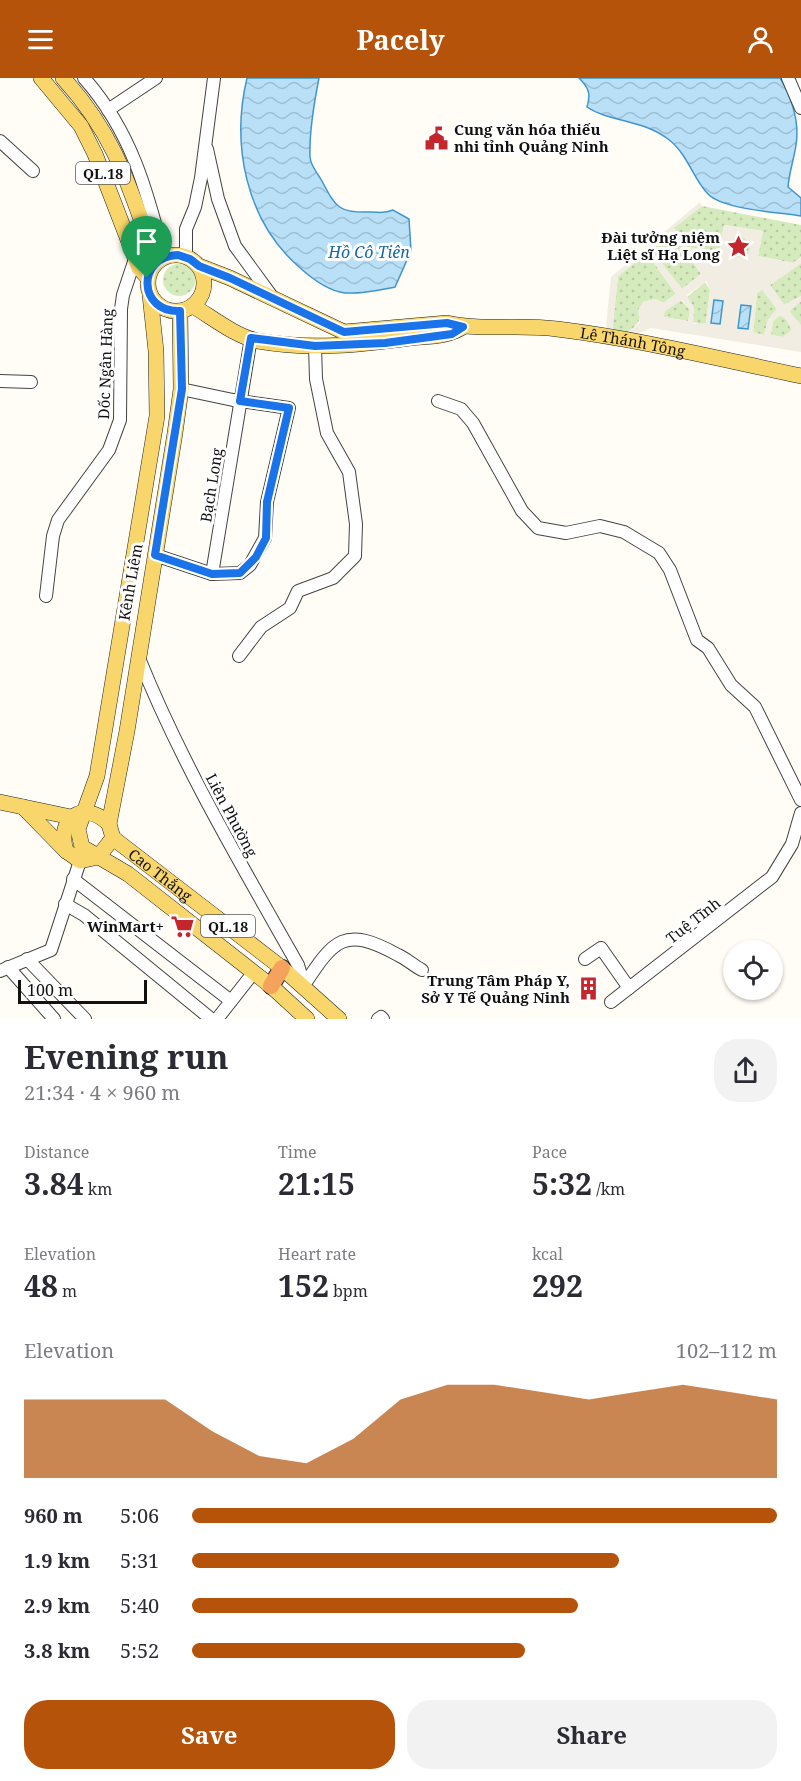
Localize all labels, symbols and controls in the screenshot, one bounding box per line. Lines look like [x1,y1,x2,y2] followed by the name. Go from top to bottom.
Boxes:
[356,21,445,58] text: Pacely
[24,23,57,56] icon: menu
[744,23,777,56] icon: person
[454,119,609,156] place label: Cung văn hóa thiếu nhi tỉnh Quảng Ninh
[423,125,449,151] public building icon: Cung văn hóa thiếu nhi tỉnh Quảng Ninh
[76,162,130,184] road number: QL.18
[121,216,172,278] pin
[130,225,163,258] icon: arrive
[601,227,721,264] place label: Đài tưởng niệm Liệt sĩ Hạ Long
[725,233,751,259] place icon: Đài tưởng niệm Liệt sĩ Hạ Long
[327,241,410,263] water label: Hồ Cô Tiên
[93,308,117,420] street label: Dốc Ngân Hàng
[579,322,687,361] street label: Lê Thánh Tông
[195,446,227,524] street label: Bạch Long
[113,542,147,622] street label: Kênh Liêm
[202,770,262,860] street label: Liên Phường
[125,844,196,905] street label: Cao Thắng
[662,892,725,948] street label: Tuệ Tĩnh
[169,913,195,939] supermarket icon: WinMart+
[201,915,255,937] road number: QL.18
[87,916,164,936] place label: WinMart+
[723,940,783,1000] map controls
[723,940,783,1000] button: locate
[421,970,570,1007] place label: Trung Tâm Pháp Y, Sở Y Tế Quảng Ninh
[575,976,601,1002] building icon: Trung Tâm Pháp Y, Sở Y Tế Quảng Ninh
[18,977,147,1004] scale bar
[27,979,73,1001] text: 100 m
[24,1034,228,1079] text: Evening run
[714,1039,777,1102] button: share
[24,1079,180,1106] text: 21:34 · 4 × 960 m
[24,1141,89,1163] text: Distance
[278,1141,317,1163] text: Time
[532,1141,567,1163] text: Pace
[24,1163,84,1204] text: 3.84
[278,1163,355,1204] text: 21:15
[532,1163,592,1204] text: 5:32
[84,1178,112,1200] text: km
[592,1178,625,1200] text: /km
[24,1243,96,1265] text: Elevation
[278,1243,356,1265] text: Heart rate
[532,1243,563,1265] text: kcal
[24,1265,58,1306] text: 48
[278,1265,329,1306] text: 152
[532,1265,583,1306] text: 292
[58,1280,77,1302] text: m
[329,1280,368,1302] text: bpm
[24,1337,114,1364] text: Elevation
[676,1337,777,1364] text: 102–112 m
[24,1502,83,1529] text: 960 m
[120,1502,159,1529] text: 5:06
[24,1547,90,1574] text: 1.9 km
[120,1547,159,1574] text: 5:31
[24,1592,90,1619] text: 2.9 km
[120,1592,159,1619] text: 5:40
[24,1637,90,1664] text: 3.8 km
[120,1637,159,1664] text: 5:52
[24,1700,395,1769] button: Save
[407,1700,777,1769] button: Share

